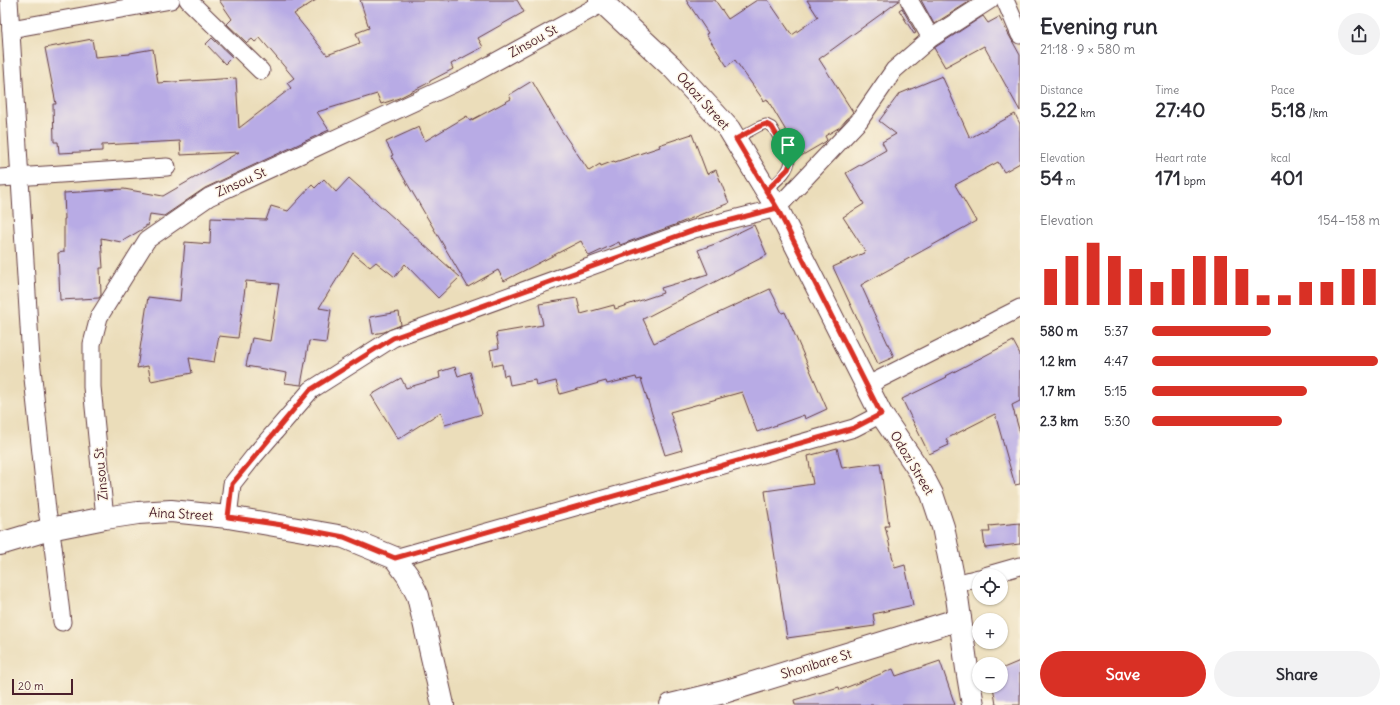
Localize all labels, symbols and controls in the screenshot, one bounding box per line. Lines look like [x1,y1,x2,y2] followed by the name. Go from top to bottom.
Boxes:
[1040,12,1158,40] text: Evening run
[1338,13,1380,55] button: share
[506,20,561,61] street label: Zinsou St
[1040,41,1135,58] text: 21:18 · 9 × 580 m
[673,69,734,134] street label: Odozi Street
[1040,83,1083,97] text: Distance
[1155,83,1179,97] text: Time
[1271,83,1295,97] text: Pace
[1040,97,1078,122] text: 5.22
[1155,97,1205,122] text: 27:40
[1271,97,1306,122] text: 5:18
[1078,106,1095,120] text: km
[1306,106,1328,120] text: /km
[771,128,805,169] pin
[777,134,799,156] icon: arrive
[1040,151,1085,165] text: Elevation
[1155,151,1206,165] text: Heart rate
[1271,151,1290,165] text: kcal
[213,163,269,201] street label: Zinsou St
[1040,165,1063,190] text: 54
[1155,165,1181,190] text: 171
[1271,165,1303,190] text: 401
[1063,174,1075,188] text: m
[1181,174,1206,188] text: bpm
[1040,212,1093,229] text: Elevation
[1318,212,1380,229] text: 154–158 m
[1040,323,1078,340] text: 580 m
[1104,323,1128,340] text: 5:37
[1040,353,1076,370] text: 1.2 km
[1104,353,1128,370] text: 4:47
[1040,383,1075,400] text: 1.7 km
[1104,383,1127,400] text: 5:15
[1040,413,1078,430] text: 2.3 km
[1104,413,1130,430] text: 5:30
[886,428,938,499] street label: Odozi Street
[90,446,112,501] street label: Zinsou St
[149,504,214,524] street label: Aina Street
[972,569,1008,693] map controls
[972,569,1008,605] button: locate
[972,613,1008,649] button: +
[778,645,854,683] street label: Shonibare St
[1040,651,1206,697] button: Save
[1214,651,1380,697] button: Share
[972,657,1008,693] button: −
[12,677,73,696] scale bar
[18,679,44,693] text: 20 m

